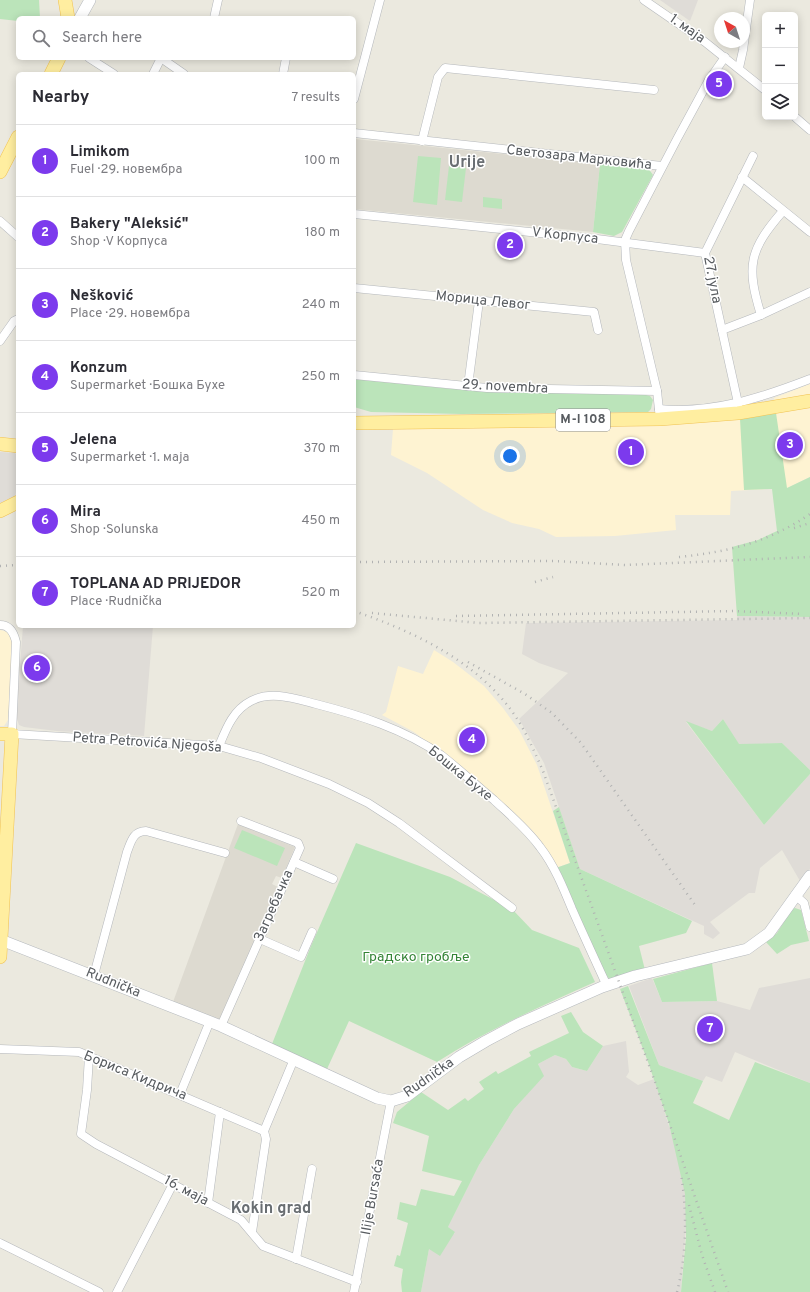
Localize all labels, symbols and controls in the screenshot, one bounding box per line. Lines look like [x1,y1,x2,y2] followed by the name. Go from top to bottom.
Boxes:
[666,11,708,47] street label: 1. маја
[714,12,750,48] north arrow
[762,12,798,120] map controls
[762,12,798,48] button: +
[16,16,356,60] search box
[30,27,52,49] icon: search
[62,29,142,48] text: Search here
[762,48,798,84] button: −
[706,69,732,99] pin: 5
[762,84,798,120] button: layers
[32,87,89,109] text: Nearby
[291,90,340,106] text: 7 results
[505,142,653,174] street label: Светозара Марковића
[70,143,130,162] text: Limikom
[42,153,48,169] text: 1
[304,153,340,169] text: 100 m
[449,153,485,173] district label: Urije
[70,162,182,178] text: Fuel · 29. новембра
[70,215,188,234] text: Bakery "Aleksić"
[531,224,599,248] street label: V Корпуса
[41,225,49,241] text: 2
[305,225,340,241] text: 180 m
[497,230,523,260] pin: 2
[70,234,167,250] text: Shop · V Корпуса
[699,255,725,305] street label: 27. јула
[70,287,134,306] text: Nešković
[435,288,531,314] street label: Морица Левог
[41,297,49,313] text: 3
[302,297,340,313] text: 240 m
[70,306,190,322] text: Place · 29. новембра
[70,359,127,378] text: Konzum
[41,369,49,385] text: 4
[302,369,340,385] text: 250 m
[462,376,548,398] street label: 29. novembra
[70,378,225,394] text: Supermarket · Бошка Бухе
[556,409,610,431] road number: M-I 108
[777,430,803,460] pin: 3
[70,431,117,450] text: Jelena
[618,437,644,467] pin: 1
[41,441,49,457] text: 5
[303,441,340,457] text: 370 m
[500,446,520,466] your location
[70,450,189,466] text: Supermarket · 1. маја
[70,503,101,522] text: Mira
[41,513,49,529] text: 6
[301,513,340,529] text: 450 m
[70,522,158,538] text: Shop · Solunska
[70,575,241,594] text: TOPLANA AD PRIJEDOR
[42,585,48,601] text: 7
[302,585,340,601] text: 520 m
[70,594,162,610] text: Place · Rudnička
[24,653,50,683] pin: 6
[459,725,485,755] pin: 4
[72,729,222,757] street label: Petra Petrovića Njegoša
[424,743,496,805] street label: Бошка Бухе
[251,867,297,945] street label: Загребачка
[362,949,470,966] park label: Градско гробље
[83,964,143,1002] street label: Rudnička
[697,1014,723,1044] pin: 7
[81,1048,189,1104] street label: Бориса Kидрича
[401,1054,457,1102] street label: Rudnička
[358,1158,388,1236] street label: Ilije Bursaća
[161,1172,211,1210] street label: 16. маја
[231,1199,311,1219] district label: Kokin grad

